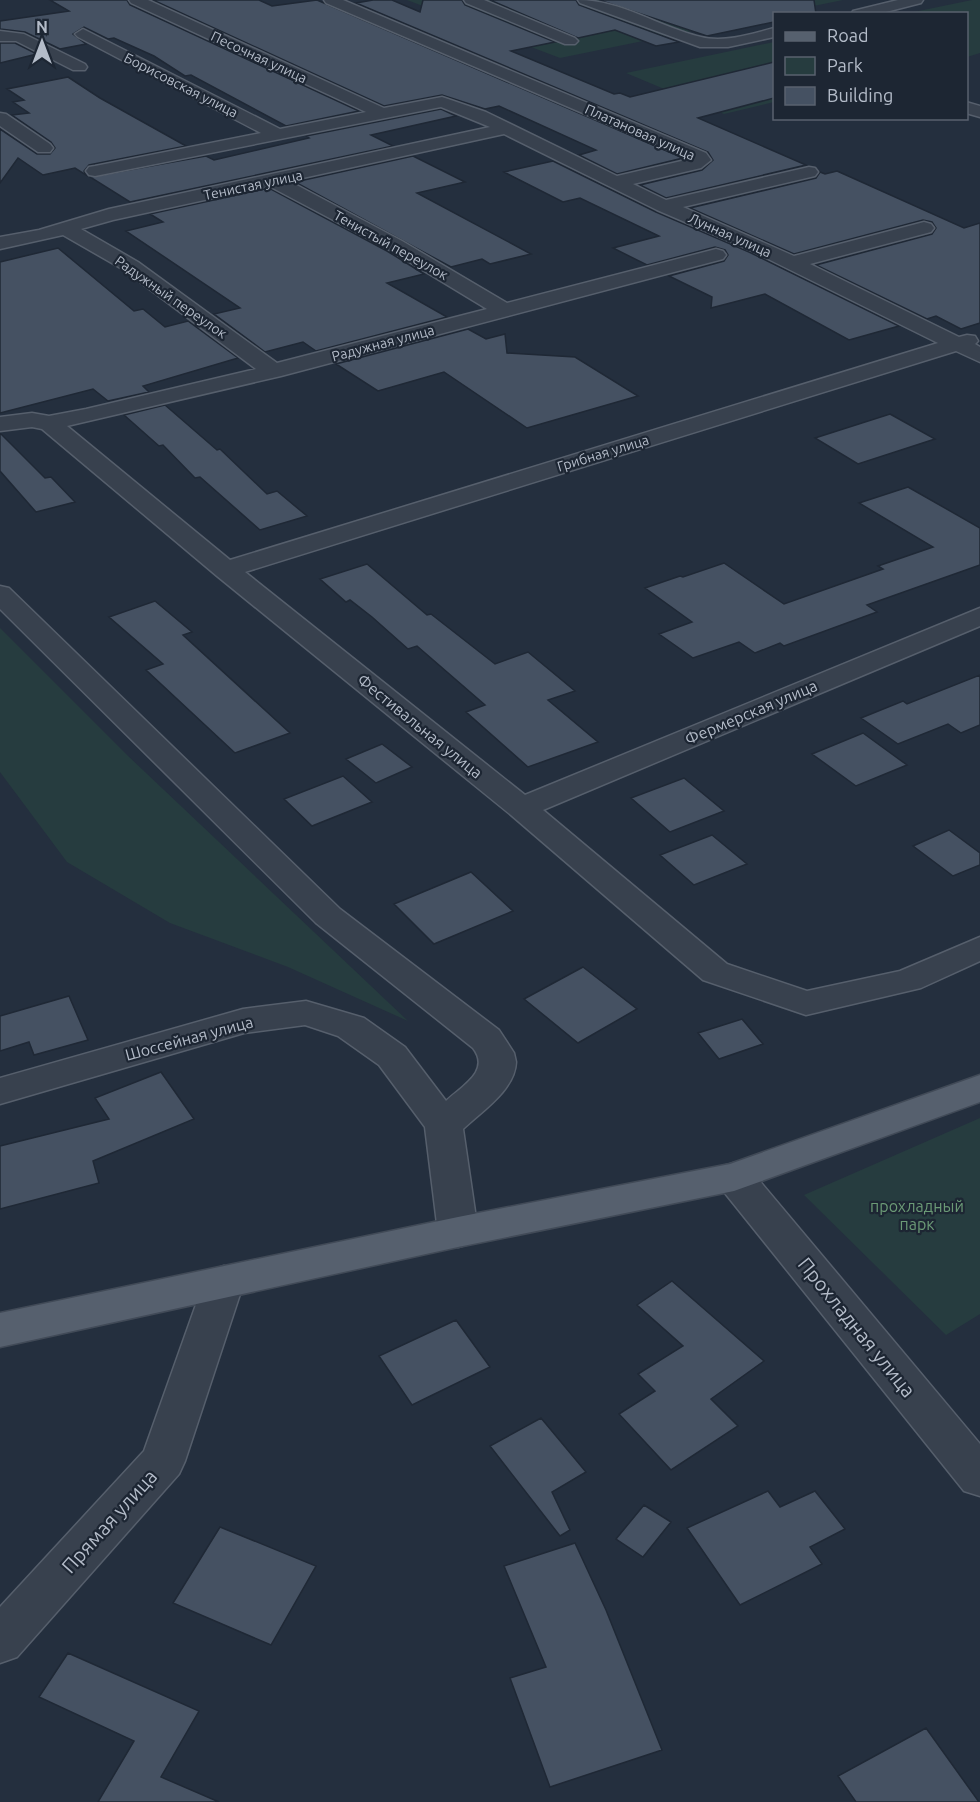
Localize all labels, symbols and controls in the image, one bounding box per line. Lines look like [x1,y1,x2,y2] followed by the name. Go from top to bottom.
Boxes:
[12,12,72,72] north arrow
[773,12,968,120] legend
[36,18,48,36] text: N
[827,25,869,45] text: Road
[209,28,309,86] street label: Песочная улица
[121,49,241,121] street label: Борисовская улица
[827,55,863,75] text: Park
[827,85,893,105] text: Building
[582,101,698,163] street label: Платановая улица
[202,167,304,203] street label: Тенистая улица
[331,207,451,283] street label: Тенистый переулок
[686,210,774,260] street label: Лунная улица
[112,252,230,342] street label: Радужный переулок
[330,322,436,364] street label: Радужная улица
[555,431,651,475] street label: Грибная улица
[354,670,486,782] street label: Фестивальная улица
[682,676,820,748] street label: Фермерская улица
[123,1012,255,1064] street label: Шоссейная улица
[870,1197,964,1233] park label: прохладный парк
[794,1252,920,1402] street label: Прохладная улица
[57,1465,161,1577] street label: Прямая улица

